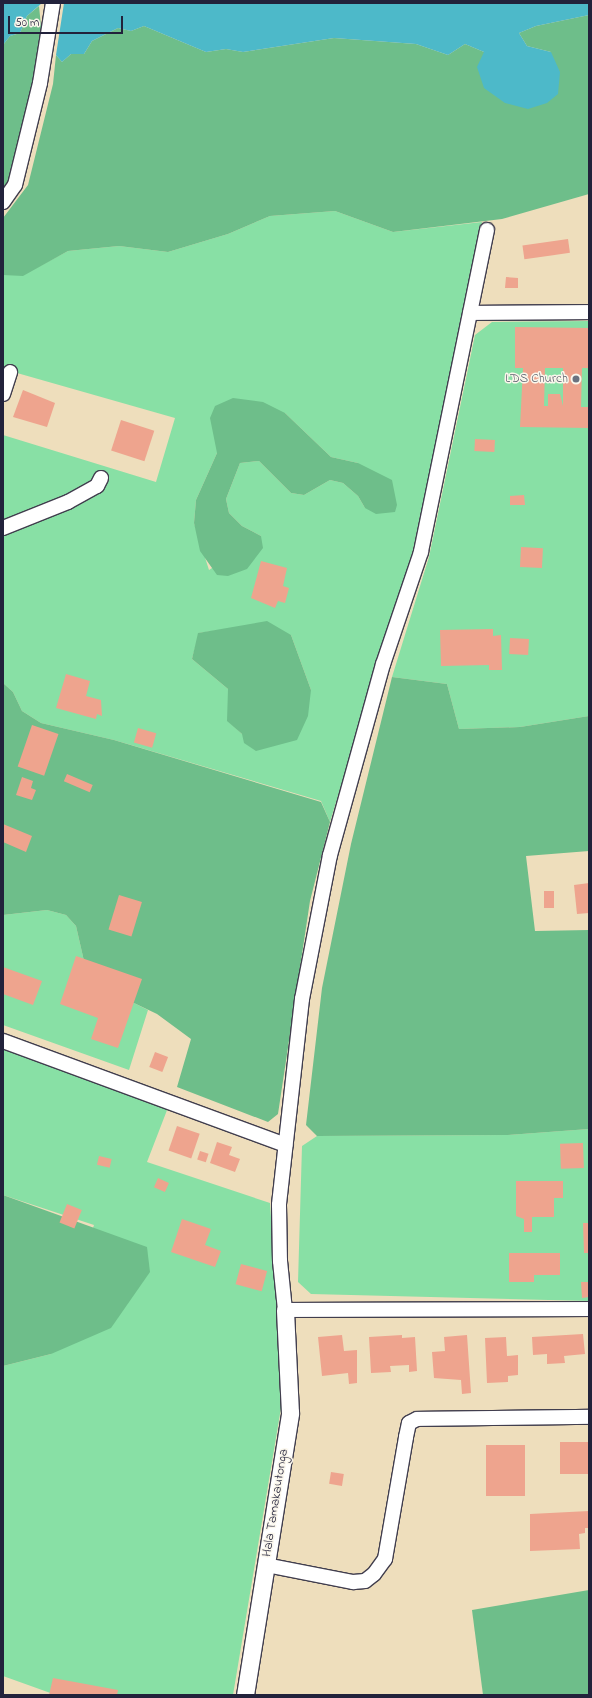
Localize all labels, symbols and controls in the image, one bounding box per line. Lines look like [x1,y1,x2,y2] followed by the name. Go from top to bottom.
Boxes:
[10,8,125,34] scale bar
[15,14,39,32] text: 50 m
[505,371,568,387] place label: LDS Church
[571,374,581,384] marker: LDS Church
[260,1448,292,1558] street label: Hala Tamakautonga

